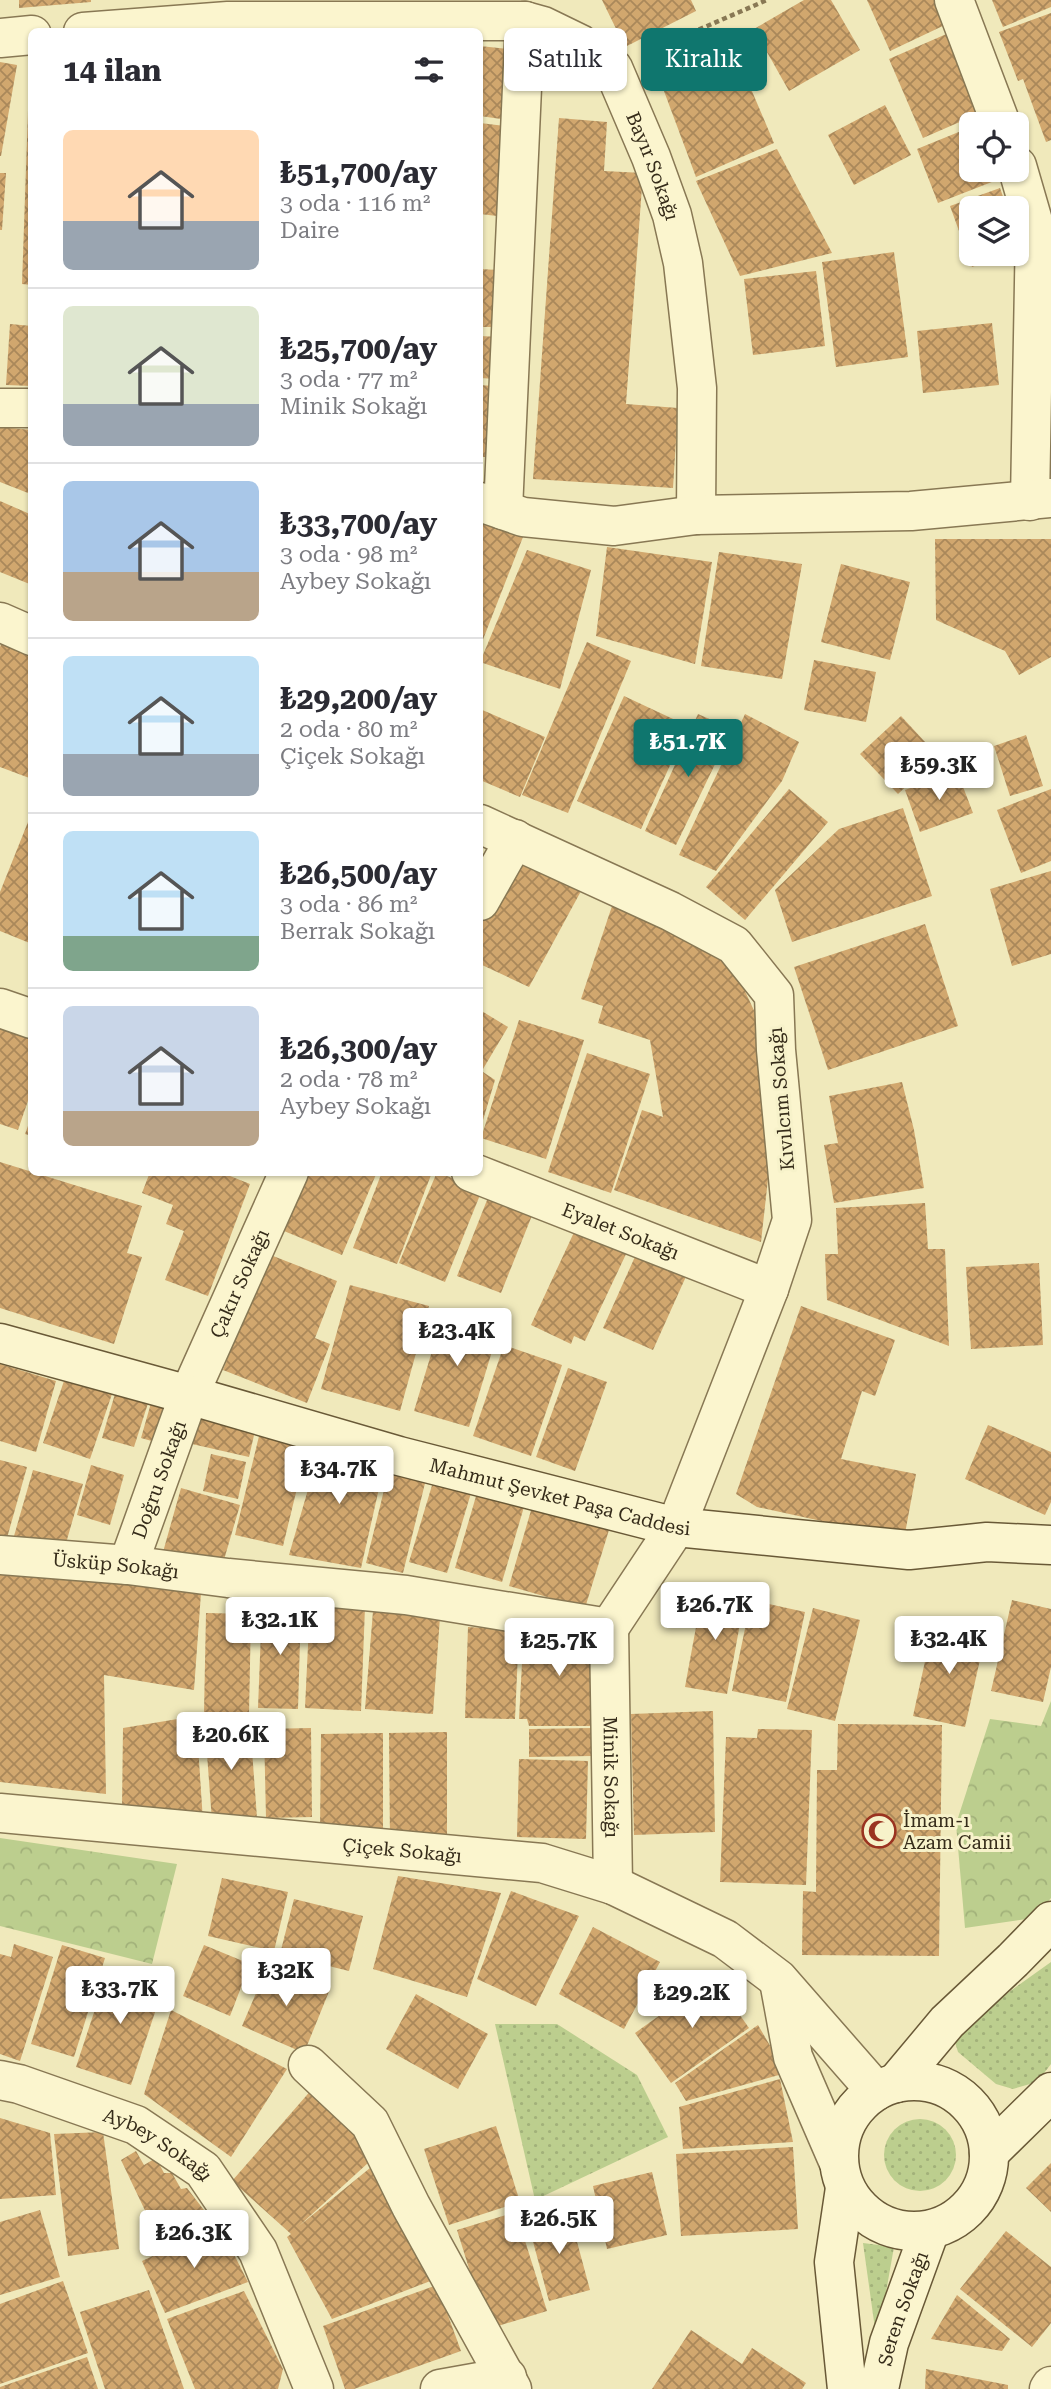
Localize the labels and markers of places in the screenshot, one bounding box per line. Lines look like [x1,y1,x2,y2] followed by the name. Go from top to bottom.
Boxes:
[631,720,745,779] pin: ₺51.7K
[882,742,996,802] pin: ₺59.3K
[400,1308,514,1368] pin: ₺23.4K
[282,1446,396,1506] pin: ₺34.7K
[658,1582,772,1642] pin: ₺26.7K
[223,1598,337,1657] pin: ₺32.1K
[892,1616,1006,1676] pin: ₺32.4K
[502,1618,616,1678] pin: ₺25.7K
[174,1712,288,1772] pin: ₺20.6K
[903,1809,1011,1854] place label: İmam-ı Azam Camii
[860,1812,898,1850] mosque icon: İmam-ı Azam Camii
[245,1948,327,2008] pin: ₺32K
[63,1966,177,2026] pin: ₺33.7K
[635,1970,749,2030] pin: ₺29.2K
[502,2196,616,2256] pin: ₺26.5K
[137,2210,251,2270] pin: ₺26.3K

